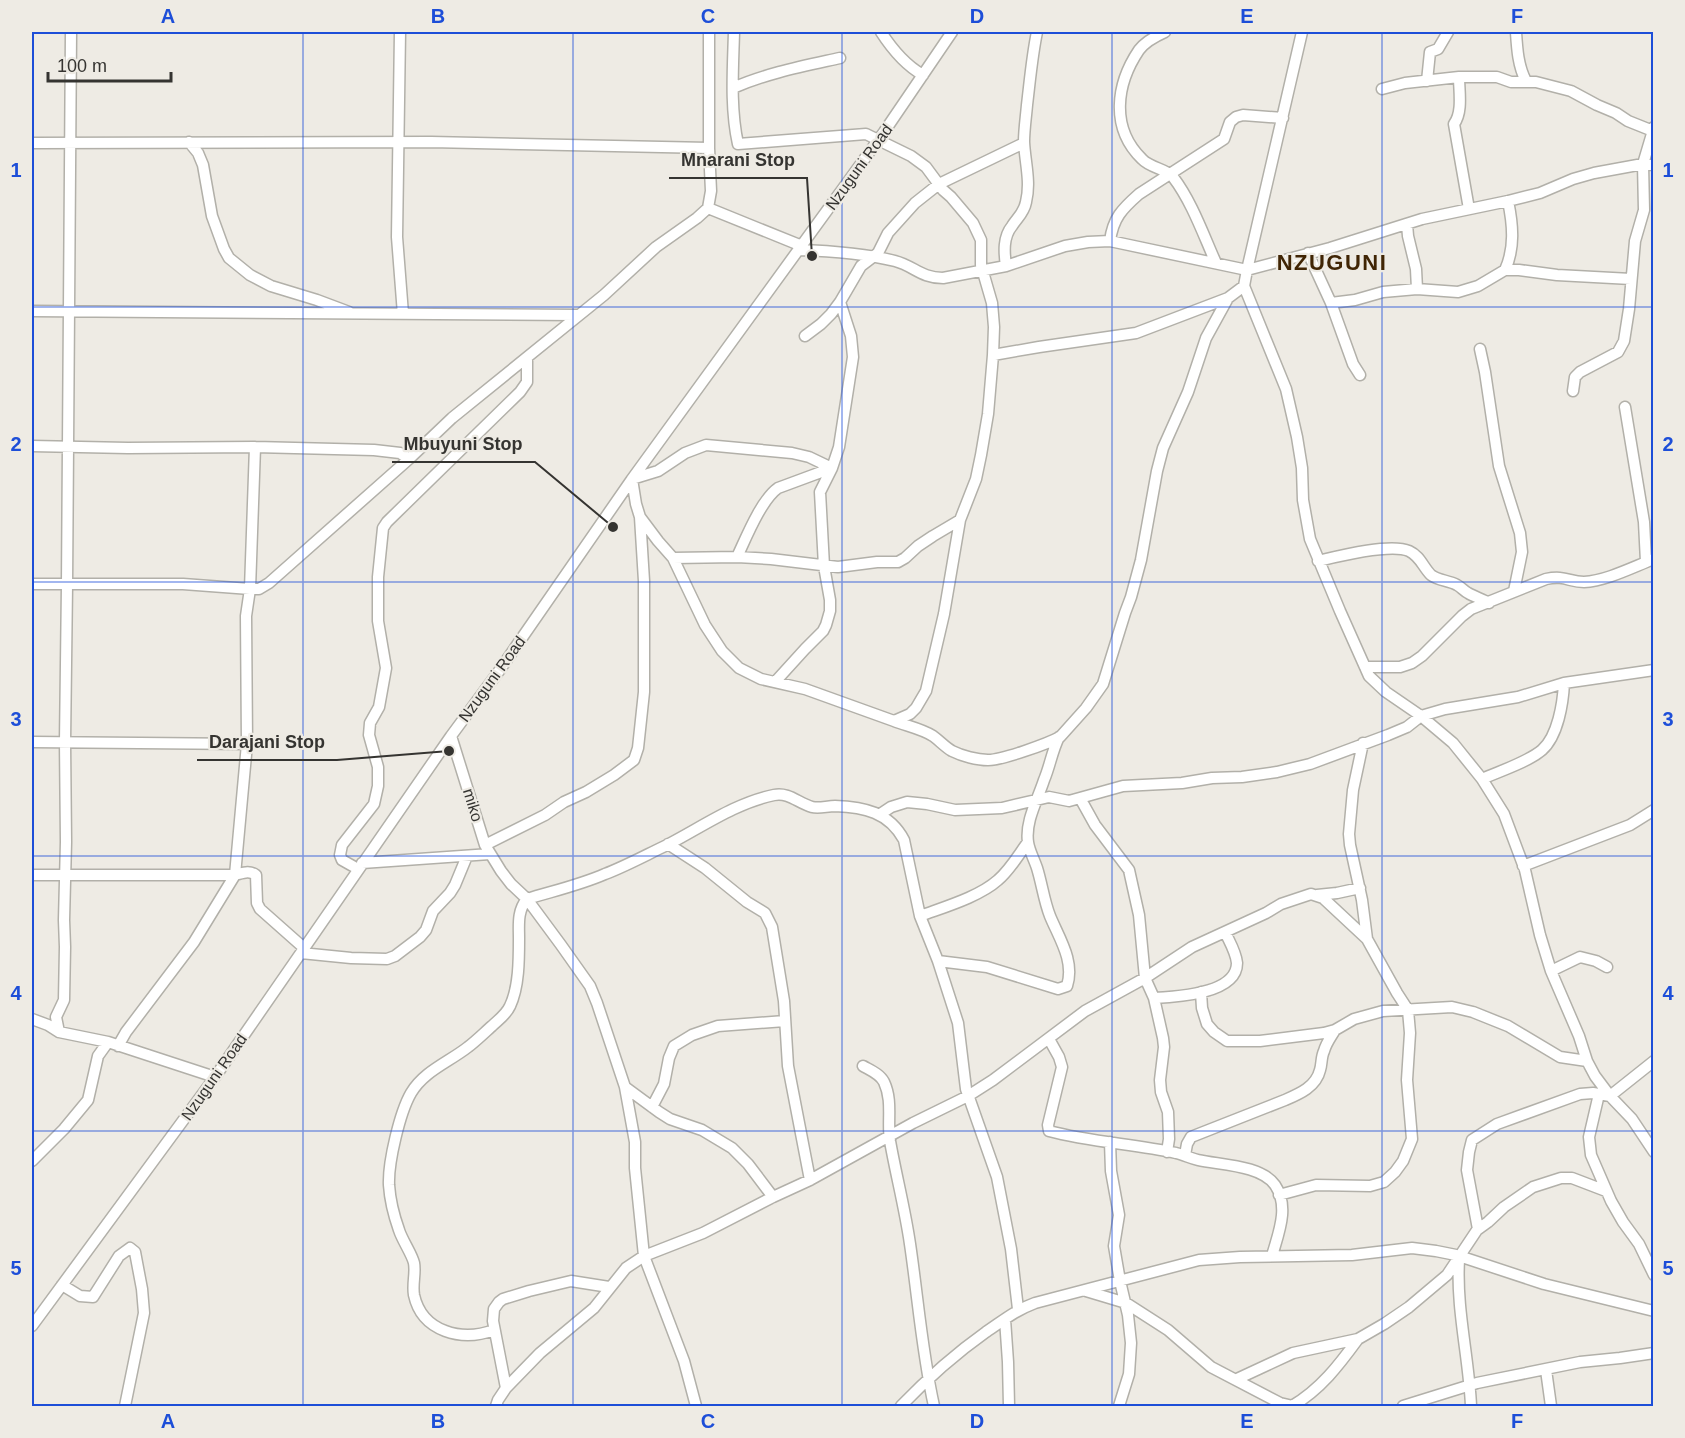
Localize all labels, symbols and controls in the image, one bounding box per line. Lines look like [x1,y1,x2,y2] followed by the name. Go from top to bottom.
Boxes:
[161,5,175,27] text: A
[431,5,445,27] text: B
[701,5,715,27] text: C
[970,5,984,27] text: D
[1240,5,1254,27] text: E
[1511,5,1523,27] text: F
[48,45,171,83] scale bar
[57,56,107,76] text: 100 m
[822,121,896,213] street label: Nzuguni Road
[669,142,807,178] callout: Mnarani Stop
[681,150,795,170] text: Mnarani Stop
[10,159,22,181] text: 1
[1662,159,1674,181] text: 1
[1277,250,1387,275] district label: NZUGUNI
[392,426,535,462] callout: Mbuyuni Stop
[10,433,22,455] text: 2
[1662,433,1674,455] text: 2
[404,434,522,454] text: Mbuyuni Stop
[455,633,529,725] street label: Nzuguni Road
[10,708,22,730] text: 3
[1662,708,1674,730] text: 3
[197,724,337,760] callout: Darajani Stop
[209,732,325,752] text: Darajani Stop
[460,786,486,824] street label: miko
[10,982,22,1004] text: 4
[1662,982,1674,1004] text: 4
[178,1031,250,1123] street label: Nzuguni Road
[10,1257,22,1279] text: 5
[1662,1257,1674,1279] text: 5
[161,1410,175,1432] text: A
[431,1410,445,1432] text: B
[701,1410,715,1432] text: C
[970,1410,984,1432] text: D
[1240,1410,1254,1432] text: E
[1511,1410,1523,1432] text: F

